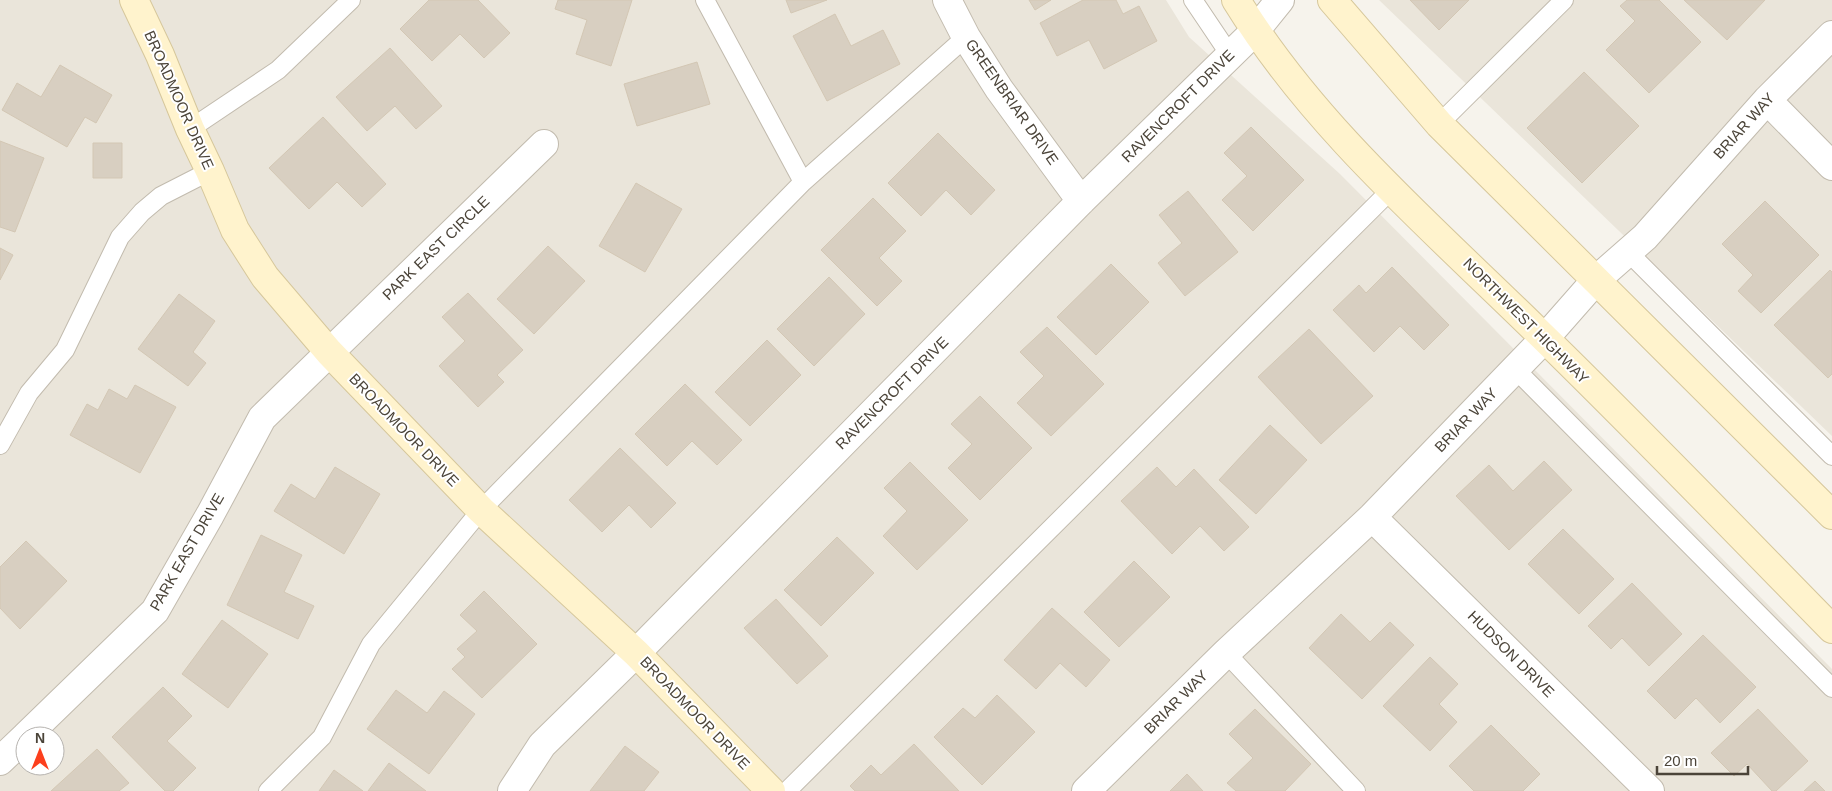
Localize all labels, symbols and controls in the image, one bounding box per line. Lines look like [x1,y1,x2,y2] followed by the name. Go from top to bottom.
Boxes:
[141,28,218,172] street label: BROADMOOR DRIVE
[963,36,1062,168] street label: GREENBRIAR DRIVE
[1118,46,1237,165] street label: RAVENCROFT DRIVE
[1710,89,1778,162] street label: BRIAR WAY
[379,192,493,303] street label: PARK EAST CIRCLE
[1460,254,1593,387] street label: NORTHWEST HIGHWAY
[832,333,951,452] street label: RAVENCROFT DRIVE
[346,370,463,490] street label: BROADMOOR DRIVE
[1431,384,1500,455] street label: BRIAR WAY
[146,490,227,614] street label: PARK EAST DRIVE
[1465,607,1558,700] street label: HUDSON DRIVE
[637,653,754,773] street label: BROADMOOR DRIVE
[1140,666,1211,737] street label: BRIAR WAY
[15,726,65,776] north arrow
[35,730,45,746] text: N
[1657,744,1748,776] scale bar
[1664,752,1697,769] text: 20 m

